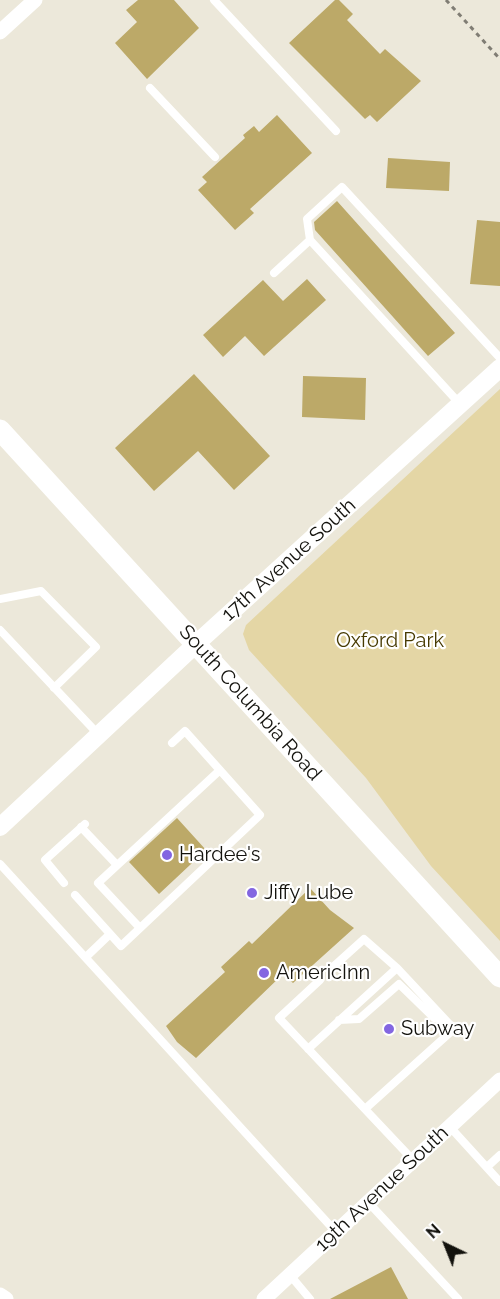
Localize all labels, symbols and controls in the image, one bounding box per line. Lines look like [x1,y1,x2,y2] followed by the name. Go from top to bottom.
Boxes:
[217,493,361,627] street label: 17th Avenue South
[174,620,326,786] street label: South Columbia Road
[336,629,444,653] park label: Oxford Park
[179,843,260,867] place label: Hardee's
[160,848,174,862] marker: Hardee's
[264,881,353,905] place label: Jiffy Lube
[245,886,259,900] marker: Jiffy Lube
[276,961,370,985] place label: AmericInn
[257,966,271,980] marker: AmericInn
[401,1017,474,1041] place label: Subway
[382,1022,396,1036] marker: Subway
[310,1121,454,1257] street label: 19th Avenue South
[416,1215,476,1275] north arrow
[422,1220,444,1243] text: N

